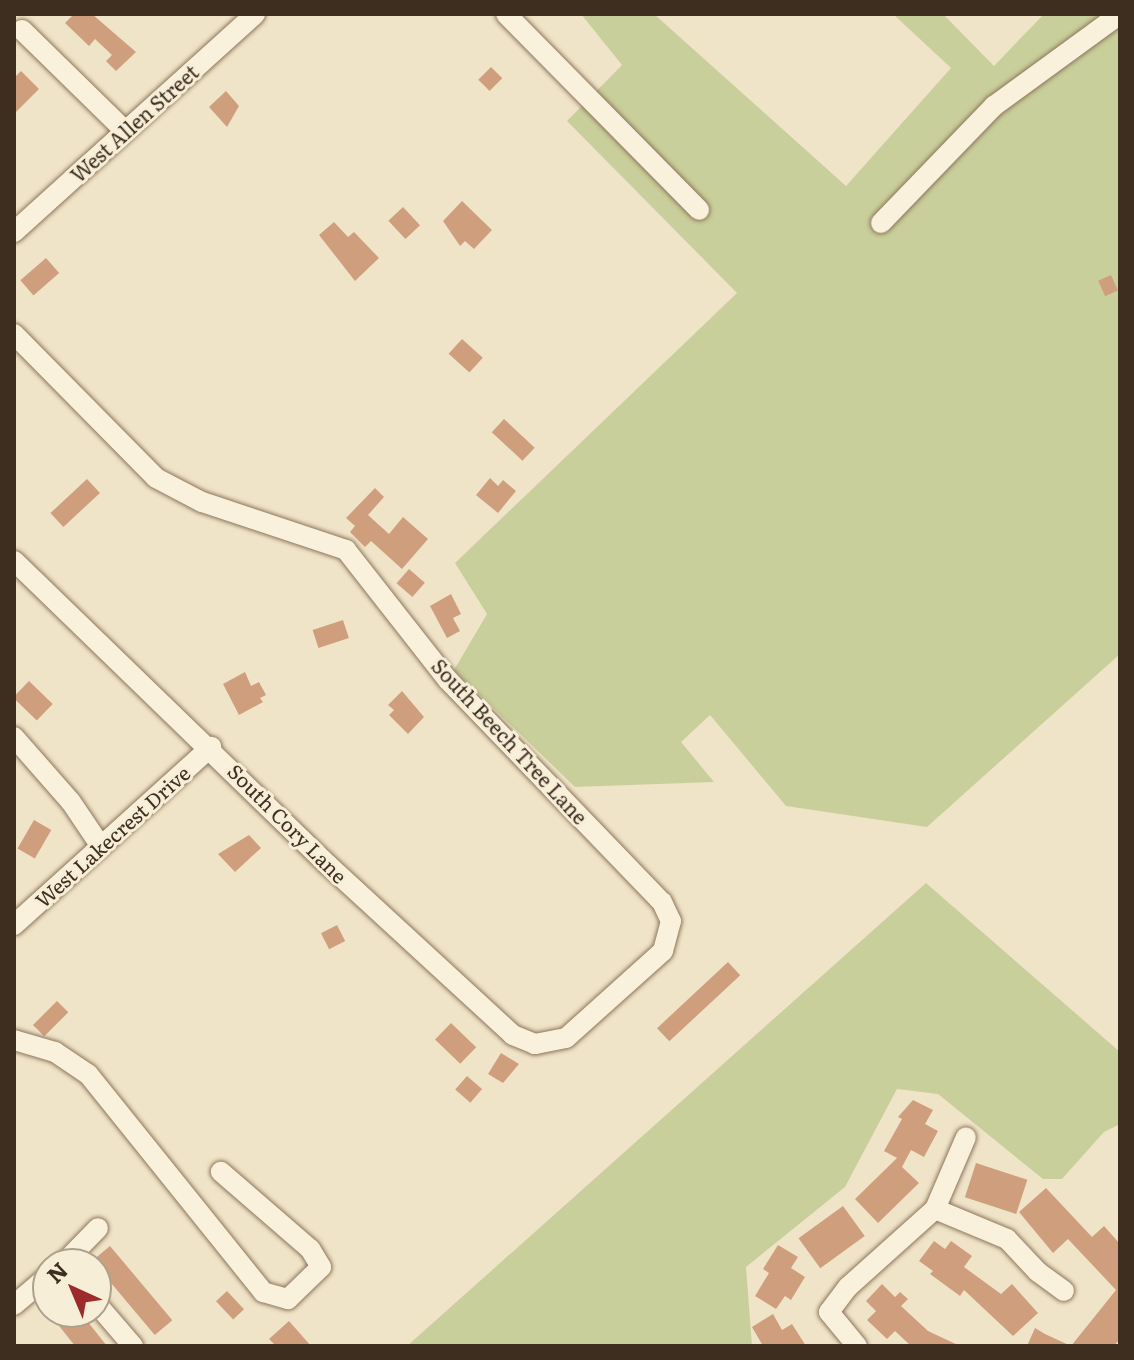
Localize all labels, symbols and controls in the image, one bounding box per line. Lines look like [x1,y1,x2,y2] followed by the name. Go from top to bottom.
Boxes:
[65,59,203,187] street label: West Allen Street
[427,653,593,829] street label: South Beech Tree Lane
[224,759,352,887] street label: South Cory Lane
[30,760,194,912] street label: West Lakecrest Drive
[32,1248,112,1328] north arrow
[38,1254,74,1290] text: N

